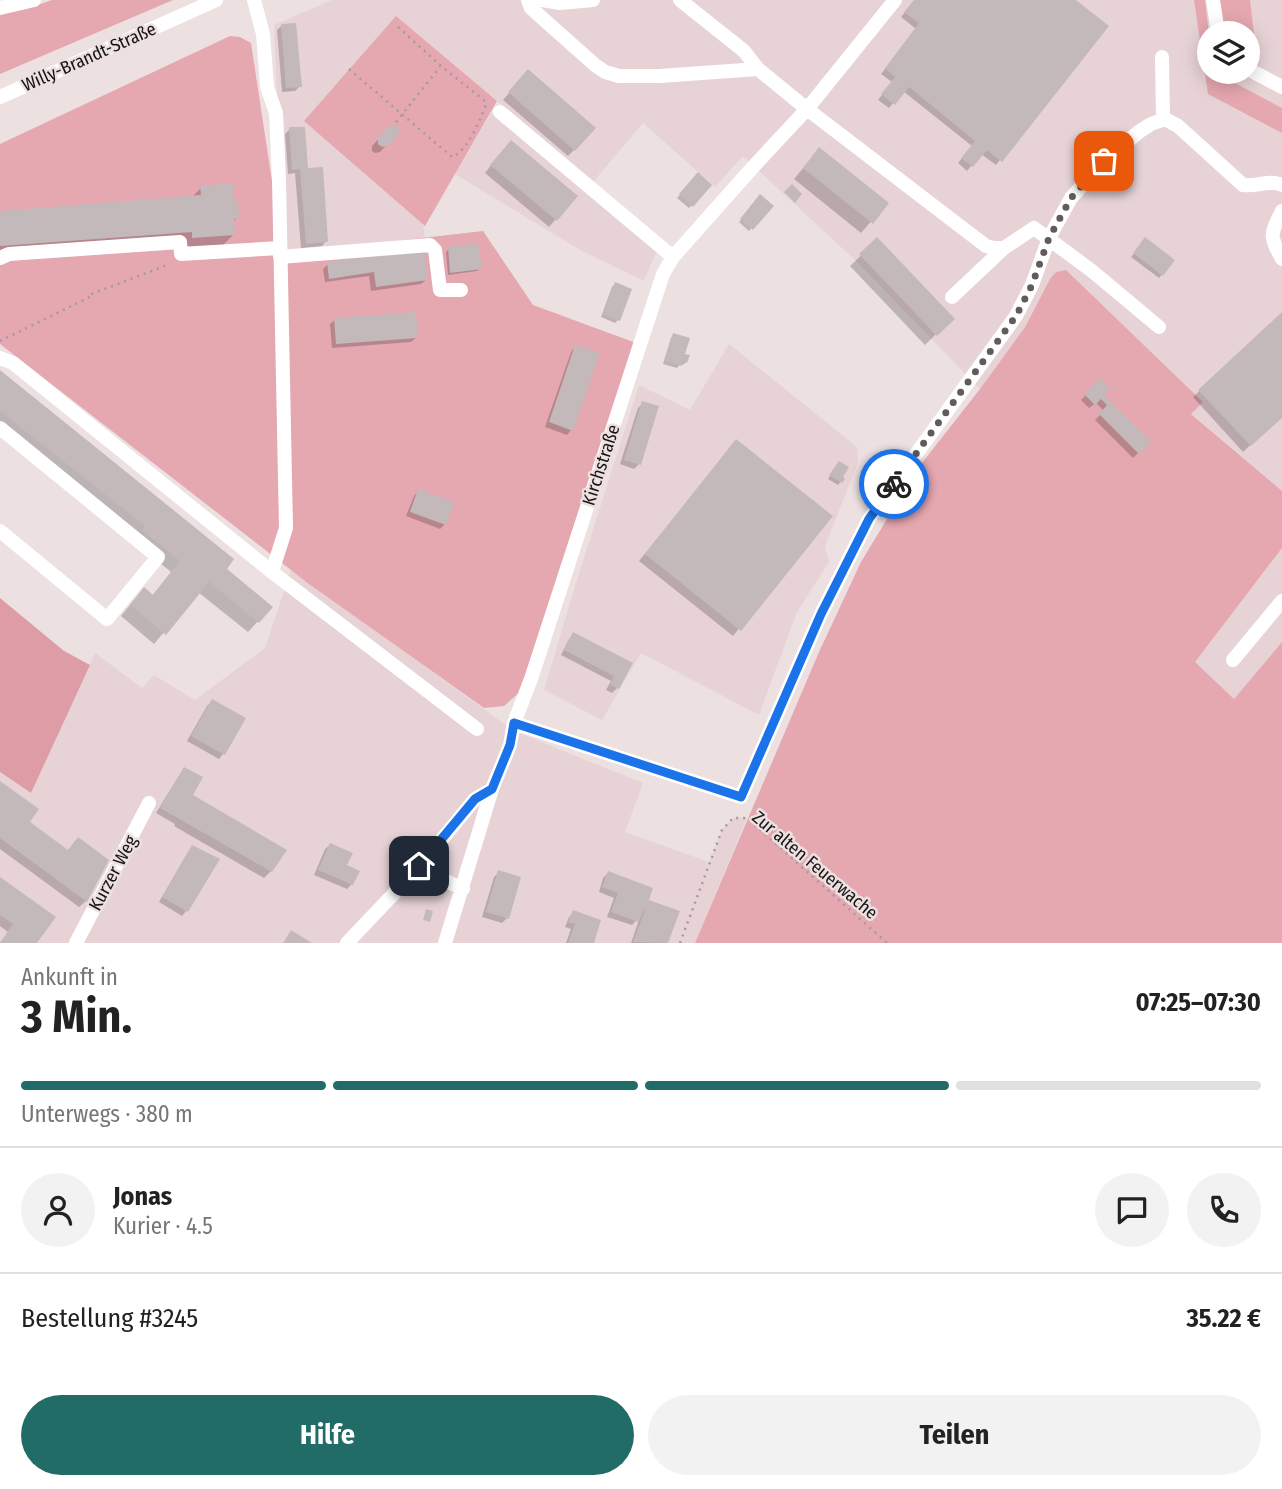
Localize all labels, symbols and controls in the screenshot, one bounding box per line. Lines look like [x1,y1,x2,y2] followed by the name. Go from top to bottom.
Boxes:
[19,18,159,96] street label: Willy-Brandt-Straße
[1197,21,1260,84] map controls
[1197,21,1260,84] button: layers
[1074,131,1134,191] pin
[1085,142,1123,180] icon: bag
[578,422,624,508] street label: Kirchstraße
[859,449,929,519] courier
[875,465,913,503] icon: bike
[748,806,882,924] street label: Zur alten Feuerwache
[84,831,142,914] street label: Kurzer Weg
[389,836,449,896] pin
[400,847,438,885] icon: home
[21,963,118,991] text: Ankunft in
[1135,987,1261,1018] text: 07:25–07:30
[21,989,132,1044] text: 3 Min.
[21,1100,193,1128] text: Unterwegs · 380 m
[21,1173,95,1247] button: person
[1095,1173,1169,1247] button: chat
[1187,1173,1261,1247] button: phone
[113,1181,172,1212] text: Jonas
[113,1212,213,1240] text: Kurier · 4.5
[21,1303,198,1334] text: Bestellung #3245
[1187,1303,1261,1334] text: 35.22 €
[21,1395,634,1475] button: Hilfe
[648,1395,1261,1475] button: Teilen

